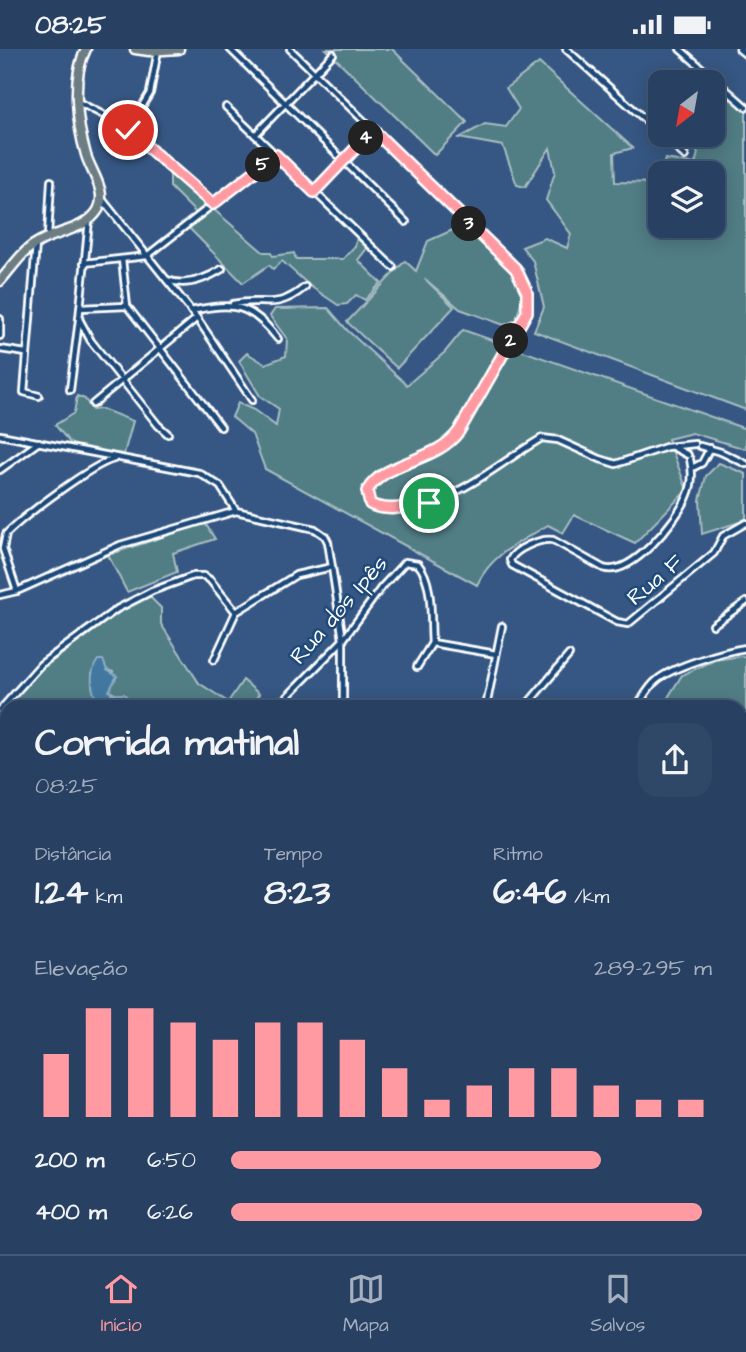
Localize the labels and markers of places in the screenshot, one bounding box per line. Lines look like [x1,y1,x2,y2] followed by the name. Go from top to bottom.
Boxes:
[98,100,158,160] pin
[348,121,384,155] pin: 4
[246,148,280,183] pin: 5
[452,207,486,241] pin: 3
[494,323,528,359] pin: 2
[399,473,459,533] pin

